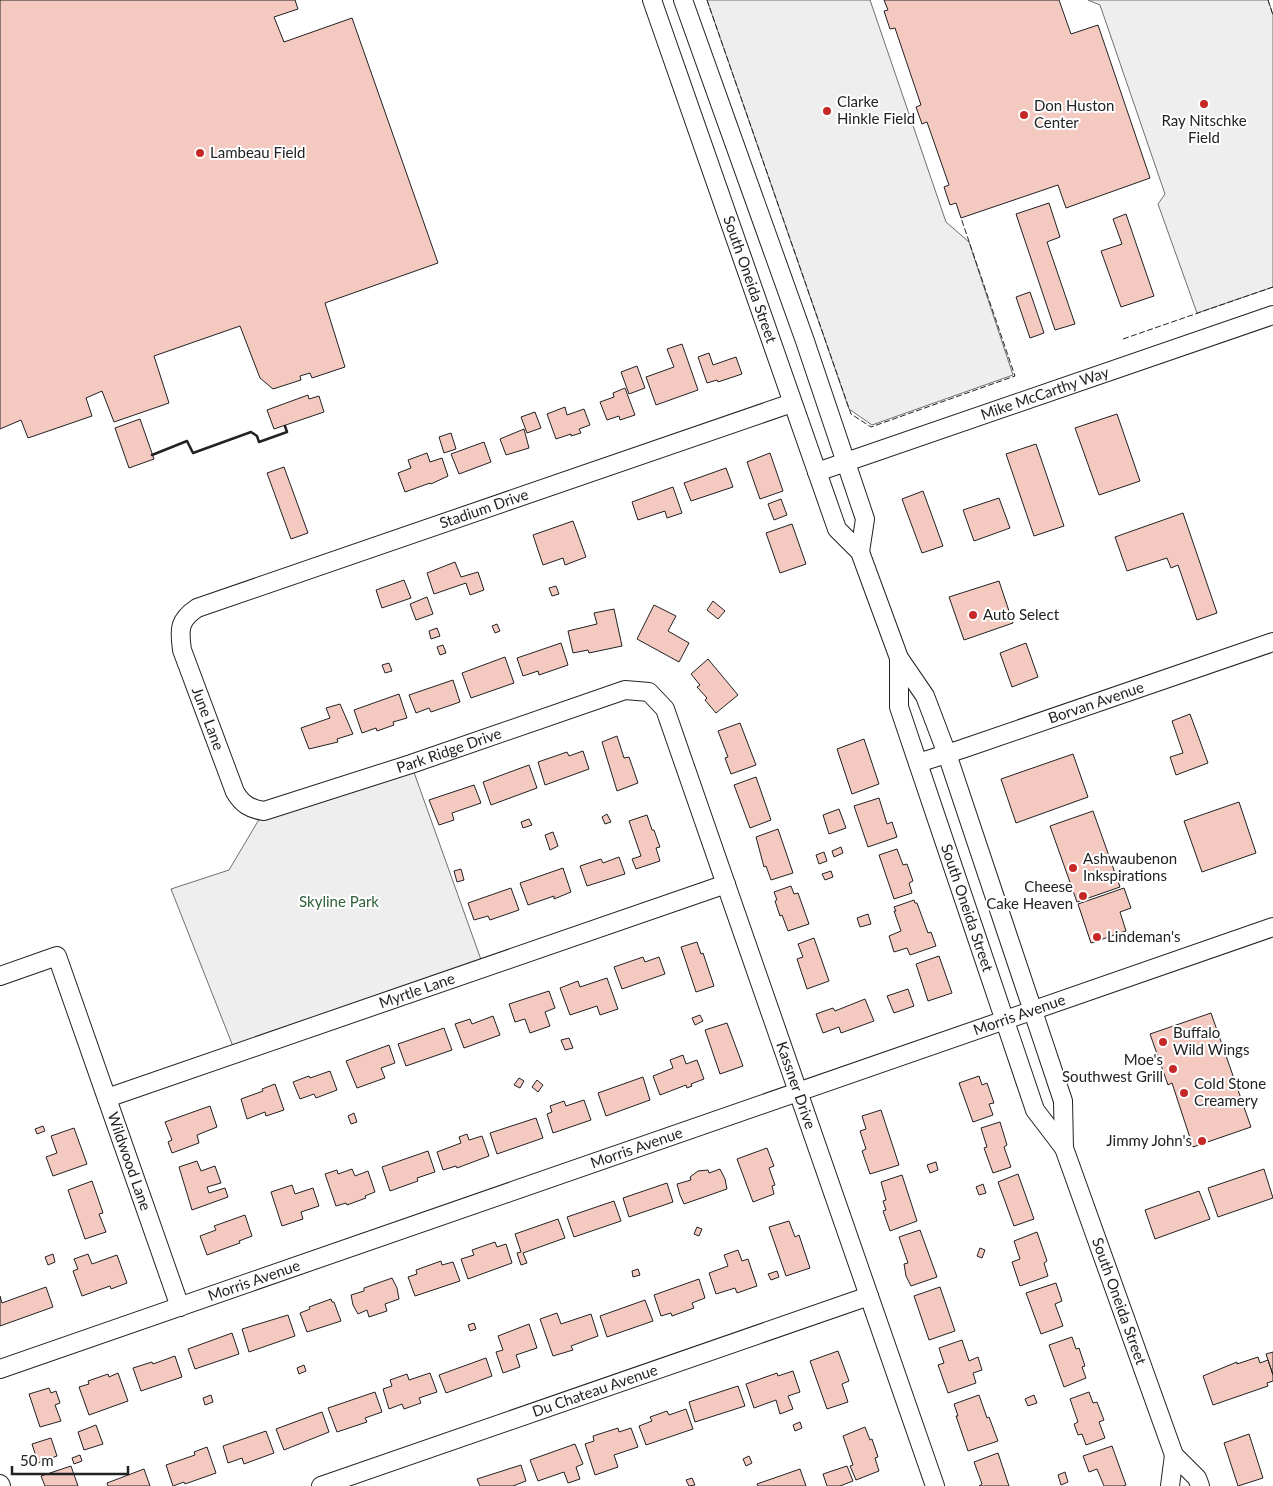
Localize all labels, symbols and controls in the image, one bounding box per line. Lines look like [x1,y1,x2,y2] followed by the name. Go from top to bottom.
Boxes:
[837,92,915,127] place label: Clarke Hinkle Field
[1034,96,1114,131] place label: Don Huston Center
[1198,98,1210,110] marker: Ray Nitschke Field
[821,105,833,117] marker: Clarke Hinkle Field
[1018,109,1030,121] marker: Don Huston Center
[1161,111,1247,146] place label: Ray Nitschke Field
[210,143,305,161] place label: Lambeau Field
[194,147,206,159] marker: Lambeau Field
[720,213,781,346] street label: South Oneida Street
[978,362,1111,423] street label: Mike McCarthy Way
[437,484,531,532] street label: Stadium Drive
[983,605,1060,623] place label: Auto Select
[967,609,979,621] marker: Auto Select
[1046,677,1146,727] street label: Borvan Avenue
[189,684,229,752] street label: June Lane
[394,723,504,776] street label: Park Ridge Drive
[938,841,998,974] street label: South Oneida Street
[1083,849,1177,884] place label: Ashwaubenon Inkspirations
[1067,862,1079,874] marker: Ashwaubenon Inkspirations
[986,877,1073,912] place label: Cheese Cake Heaven
[1077,890,1089,902] marker: Cheese Cake Heaven
[299,892,379,910] park label: Skyline Park
[1107,927,1180,945] place label: Lindeman's
[1091,931,1103,943] marker: Lindeman's
[376,968,457,1011] street label: Myrtle Lane
[971,990,1067,1038] street label: Morris Avenue
[1173,1023,1249,1058] place label: Buffalo Wild Wings
[1157,1036,1169,1048] marker: Buffalo Wild Wings
[773,1039,820,1131] street label: Kassner Drive
[1062,1050,1163,1085] place label: Moe's Southwest Grill
[1167,1063,1179,1075] marker: Moe's Southwest Grill
[1194,1074,1266,1109] place label: Cold Stone Creamery
[1178,1087,1190,1099] marker: Cold Stone Creamery
[104,1109,156,1213] street label: Wildwood Lane
[588,1123,685,1171] street label: Morris Avenue
[1106,1131,1192,1149] place label: Jimmy John's
[1196,1135,1208,1147] marker: Jimmy John's
[1089,1235,1151,1367] street label: South Oneida Street
[205,1256,302,1304] street label: Morris Avenue
[530,1360,660,1420] street label: Du Chateau Avenue
[12,1444,129,1476] scale bar
[20,1451,54,1469] text: 50 m

